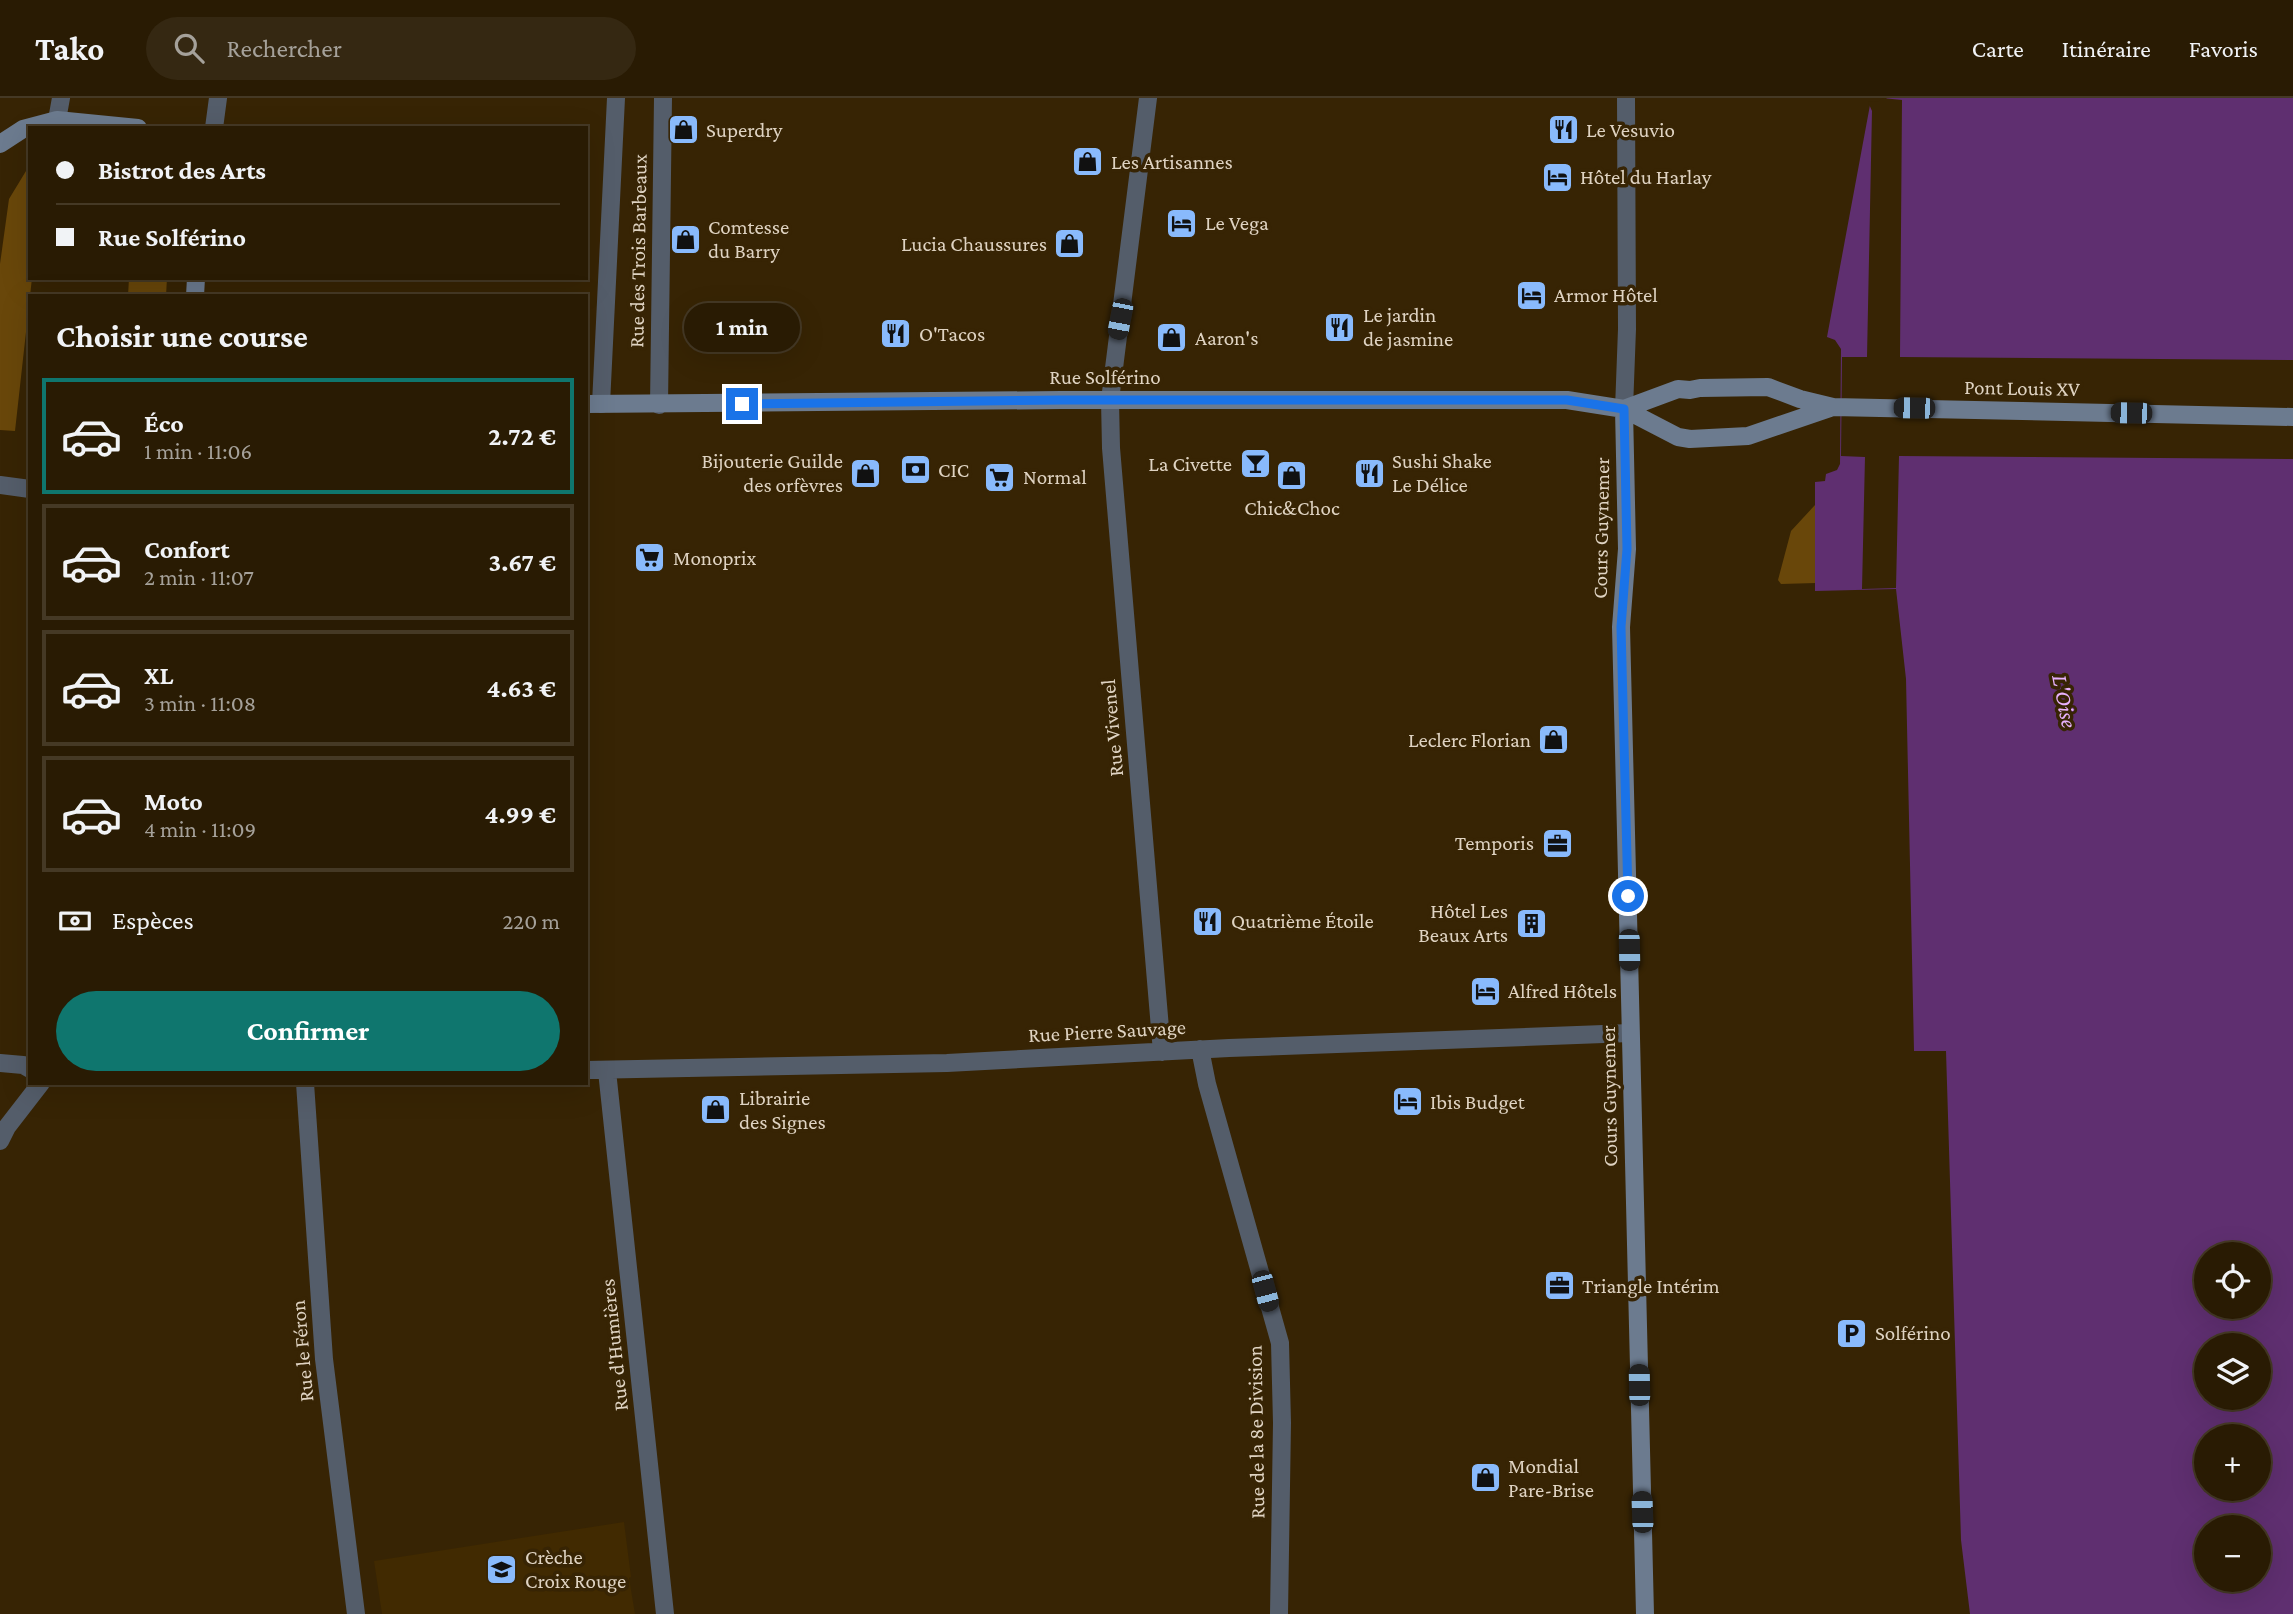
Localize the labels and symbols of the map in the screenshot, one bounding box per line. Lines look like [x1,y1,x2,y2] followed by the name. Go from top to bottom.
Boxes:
[666,113,700,147] shop icon: Superdry
[1546,113,1580,147] restaurant icon: Le Vesuvio
[706,118,783,142] place label: Superdry
[1586,118,1675,142] place label: Le Vesuvio
[1071,145,1105,179] shop icon: Les Artisannes
[1111,150,1233,174] place label: Les Artisannes
[624,154,652,348] street label: Rue des Trois Barbeaux
[1540,160,1574,194] hotel icon: Hôtel du Harlay
[1580,165,1712,189] place label: Hôtel du Harlay
[1165,206,1199,240] hotel icon: Le Vega
[1205,211,1269,235] place label: Le Vega
[708,215,789,263] place label: Comtesse du Barry
[668,222,702,256] shop icon: Comtesse du Barry
[1053,227,1087,261] shop icon: Lucia Chaussures
[901,232,1047,256] place label: Lucia Chaussures
[1514,278,1548,312] hotel icon: Armor Hôtel
[1554,283,1658,307] place label: Armor Hôtel
[1106,296,1135,342] car
[684,302,800,352] callout: 1 min
[1363,303,1453,351] place label: Le jardin de jasmine
[1323,310,1357,344] restaurant icon: Le jardin de jasmine
[879,317,913,351] restaurant icon: O'Tacos
[1155,321,1189,355] shop icon: Aaron's
[919,322,985,346] place label: O'Tacos
[1195,326,1258,350] place label: Aaron's
[1049,365,1161,389] street label: Rue Solférino
[1964,375,2080,401] street label: Pont Louis XV
[726,388,758,420] route end
[1893,397,1936,419] car
[2110,402,2153,424] car
[1238,447,1272,481] bar icon: La Civette
[701,449,843,497] place label: Bijouterie Guilde des orfèvres
[1392,449,1492,497] place label: Sushi Shake Le Délice
[1148,452,1232,476] place label: La Civette
[898,453,932,487] bank icon: CIC
[849,456,883,490] shop icon: Bijouterie Guilde des orfèvres
[1352,456,1386,490] restaurant icon: Sushi Shake Le Délice
[1588,456,1614,599] street label: Cours Guynemer
[938,458,969,482] place label: CIC
[1275,459,1309,493] shop icon: Chic&Choc
[983,460,1017,494] supermarket icon: Normal
[1023,465,1087,489] place label: Normal
[1244,496,1340,520] place label: Chic&Choc
[633,541,667,575] supermarket icon: Monoprix
[673,546,757,570] place label: Monoprix
[2047,672,2083,730] water label: L'Oise
[1096,678,1128,778] street label: Rue Vivenel
[1537,723,1571,757] shop icon: Leclerc Florian
[1408,728,1531,752] place label: Leclerc Florian
[1540,826,1574,860] office icon: Temporis
[1455,831,1534,855] place label: Temporis
[1612,880,1644,912] route start
[1418,899,1508,947] place label: Hôtel Les Beaux Arts
[1191,904,1225,938] restaurant icon: Quatrième Étoile
[1514,906,1548,940] building icon: Hôtel Les Beaux Arts
[1231,909,1374,933] place label: Quatrième Étoile
[1619,929,1640,971] car
[1468,974,1502,1008] hotel icon: Alfred Hôtels
[1508,979,1617,1003] place label: Alfred Hôtels
[1028,1015,1186,1047] street label: Rue Pierre Sauvage
[1596,1024,1622,1167] street label: Cours Guynemer
[1390,1085,1424,1119] hotel icon: Ibis Budget
[739,1086,826,1134] place label: Librairie des Signes
[1430,1090,1526,1114] place label: Ibis Budget
[699,1093,733,1127] shop icon: Librairie des Signes
[1250,1268,1281,1314] car
[1542,1269,1576,1303] office icon: Triangle Intérim
[1582,1274,1720,1298] place label: Triangle Intérim
[595,1278,633,1412] street label: Rue d'Humières
[286,1299,318,1403] street label: Rue le Féron
[1835,1316,1869,1350] parking icon: Solférino
[1875,1321,1951,1345] place label: Solférino
[1242,1345,1270,1519] street label: Rue de la 8e Division
[1629,1364,1650,1406] car
[1508,1454,1594,1502] place label: Mondial Pare-Brise
[1468,1461,1502,1495] shop icon: Mondial Pare-Brise
[1631,1491,1654,1533] car
[525,1545,626,1593] place label: Crèche Croix Rouge
[485,1552,519,1586] school or university icon: Crèche Croix Rouge

